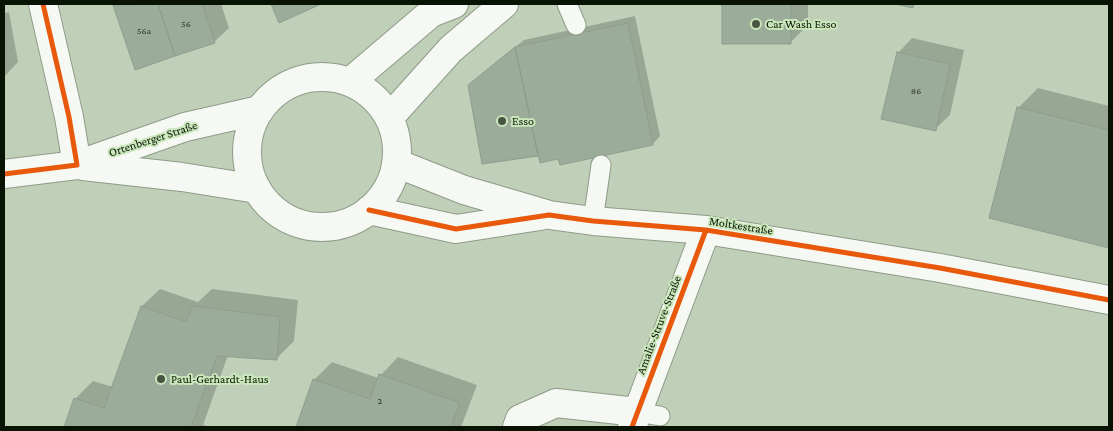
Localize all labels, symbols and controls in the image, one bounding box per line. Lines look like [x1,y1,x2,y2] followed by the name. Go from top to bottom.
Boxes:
[766,17,836,31] place label: Car Wash Esso
[181,18,191,30] house number: 56
[750,18,762,30] marker: Car Wash Esso
[137,25,151,37] house number: 56a
[911,85,921,97] house number: 86
[512,114,534,128] place label: Esso
[496,115,508,127] marker: Esso
[107,118,199,160] street label: Ortenberger Straße
[708,214,774,238] street label: Moltkestraße
[634,274,684,376] street label: Amalie-Struve-Straße
[171,372,269,386] place label: Paul-Gerhardt-Haus
[155,373,167,385] marker: Paul-Gerhardt-Haus
[378,395,382,407] house number: 2

